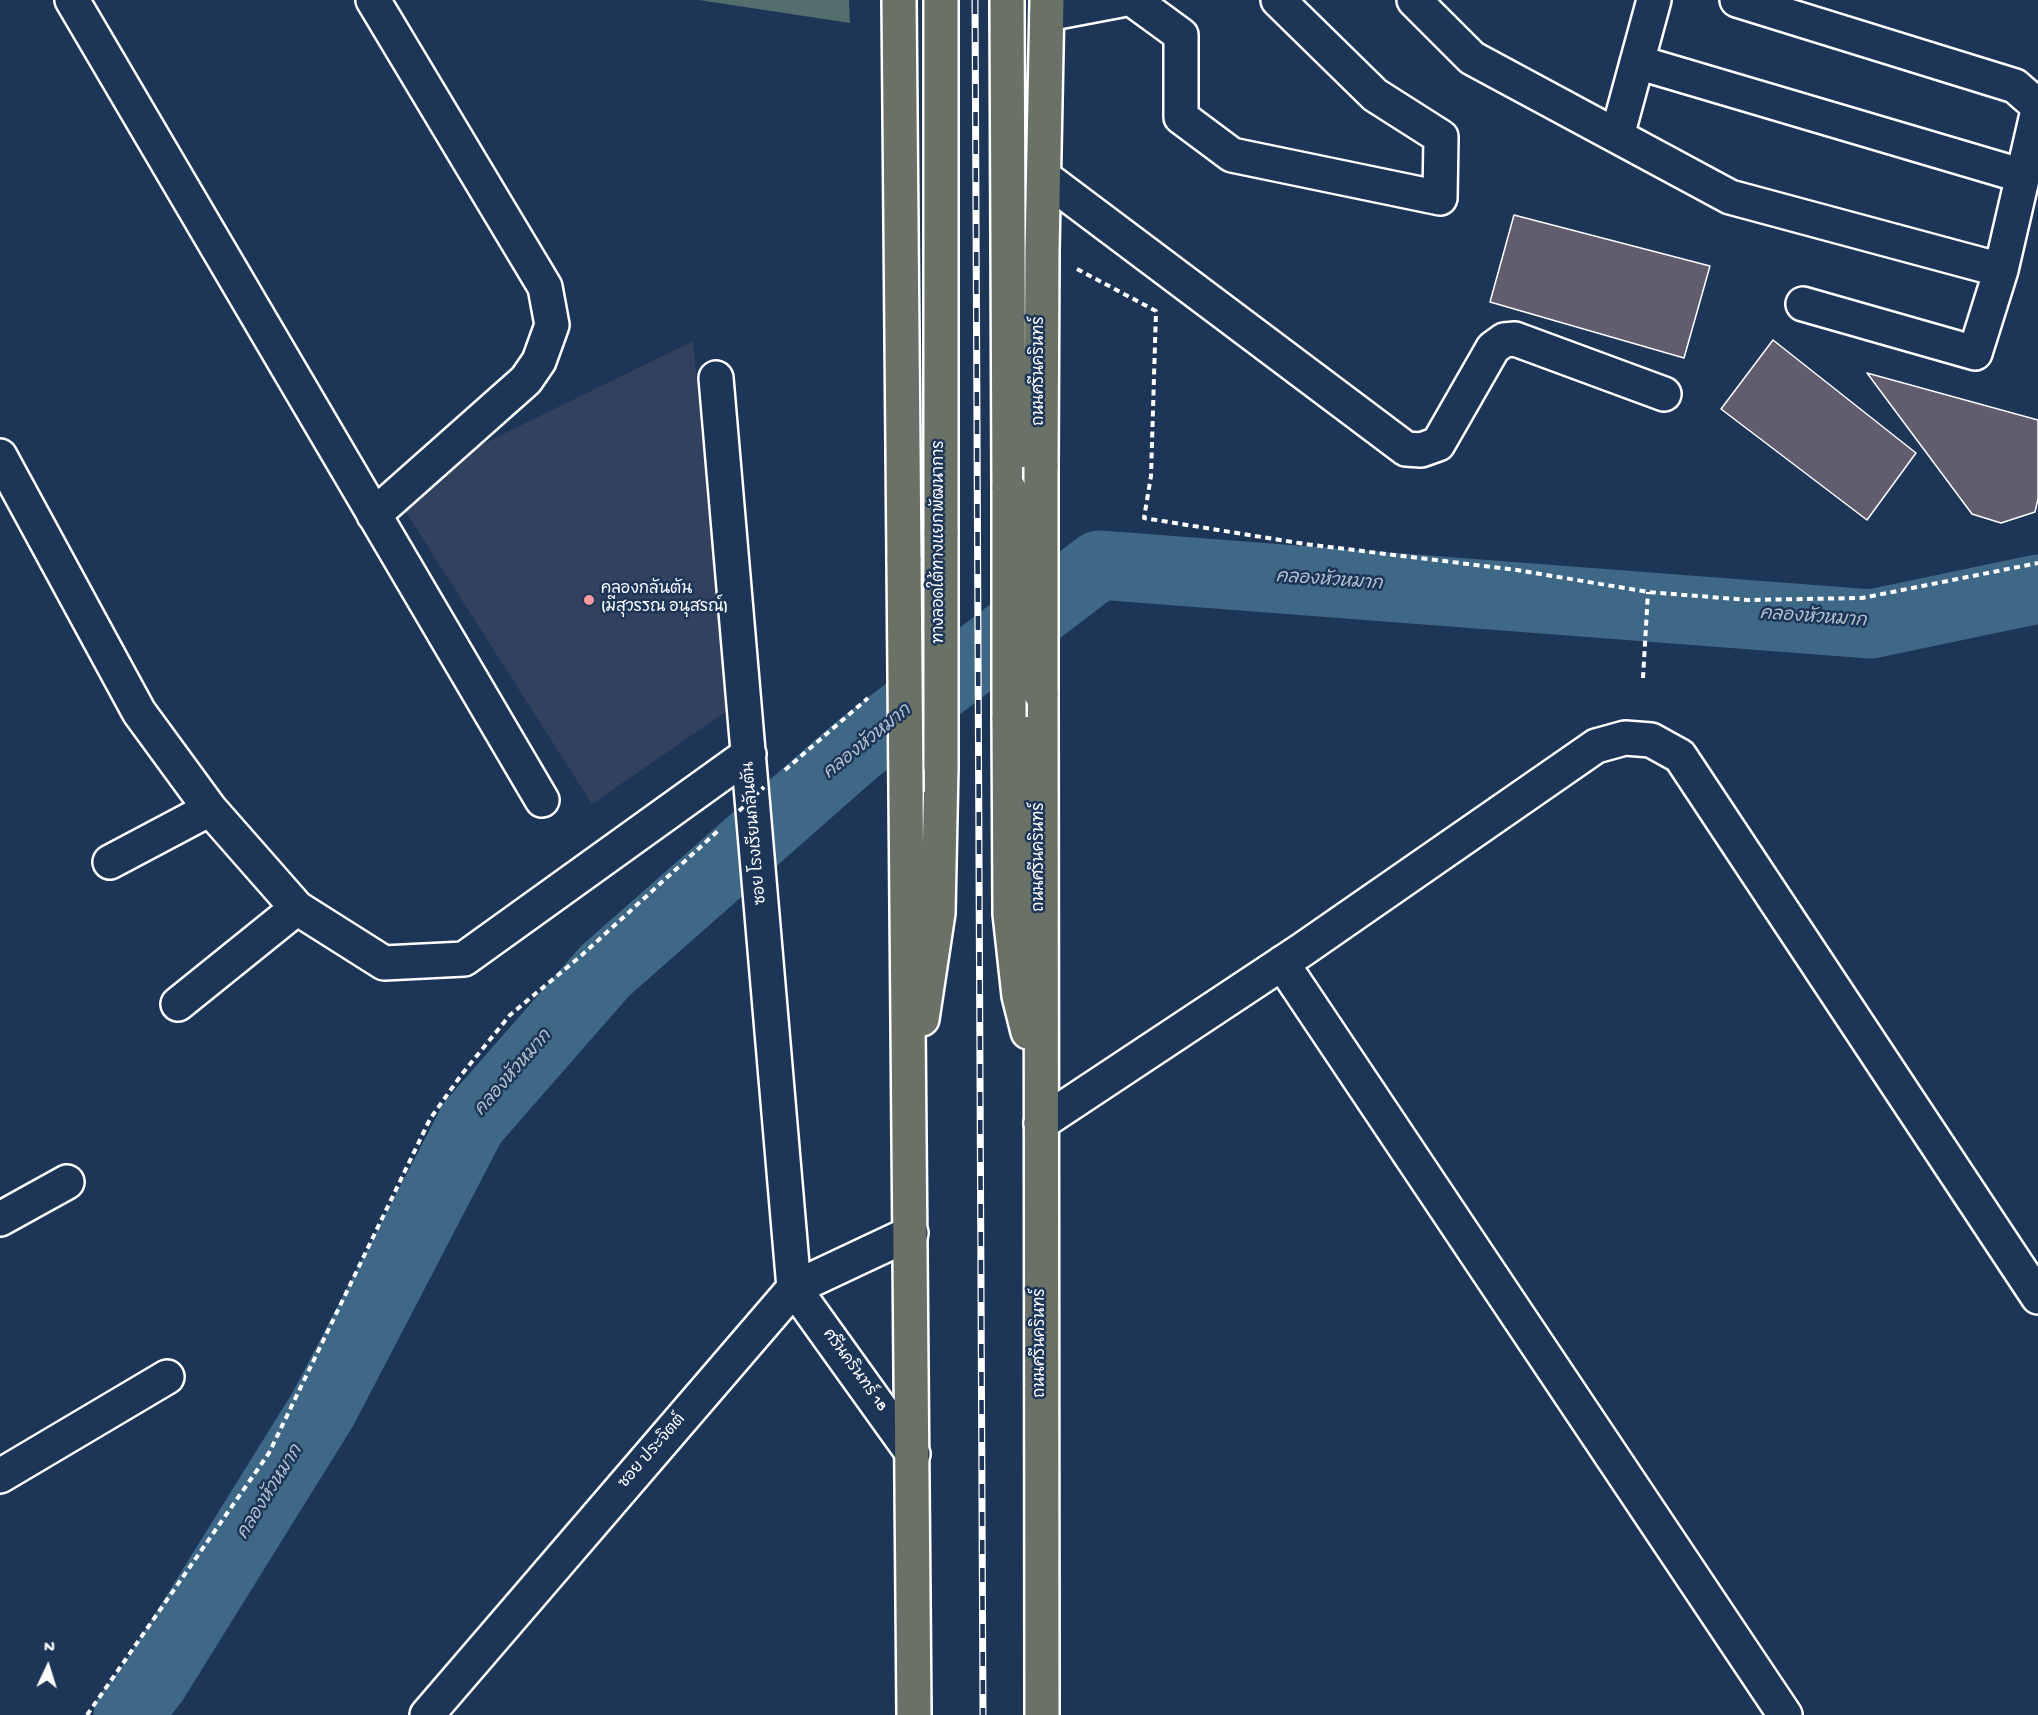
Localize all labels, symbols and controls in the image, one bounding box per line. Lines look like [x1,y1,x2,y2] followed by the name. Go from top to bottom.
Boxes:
[1031,316,1051,426] street label: ถนนศรีนครินทร์
[931,440,951,644] street label: ทางลอดใต้ทางแยกพัฒนาการ
[1275,568,1383,596] water label: คลองหัวหมาก
[601,581,728,619] place label: คลองกลันตัน (มีสุวรรณ อนุสรณ์)
[582,593,596,607] marker: คลองกลันตัน (มีสุวรรณ อนุสรณ์)
[1759,605,1867,633] water label: คลองหัวหมาก
[820,701,916,785] water label: คลองหัวหมาก
[740,760,772,906] street label: ซอย โรงเรียนกลันตัน
[1031,802,1051,912] street label: ถนนศรีนครินทร์
[471,1027,557,1121] water label: คลองหัวหมาก
[1032,1288,1052,1398] street label: ถนนศรีนครินทร์
[818,1326,890,1416] street label: ศรีนครินทร์ 18
[615,1411,691,1493] street label: ซอย ประจิตต์
[234,1442,308,1544] water label: คลองหัวหมาก
[18,1637,78,1697] north arrow
[43,1639,55,1658] text: N

